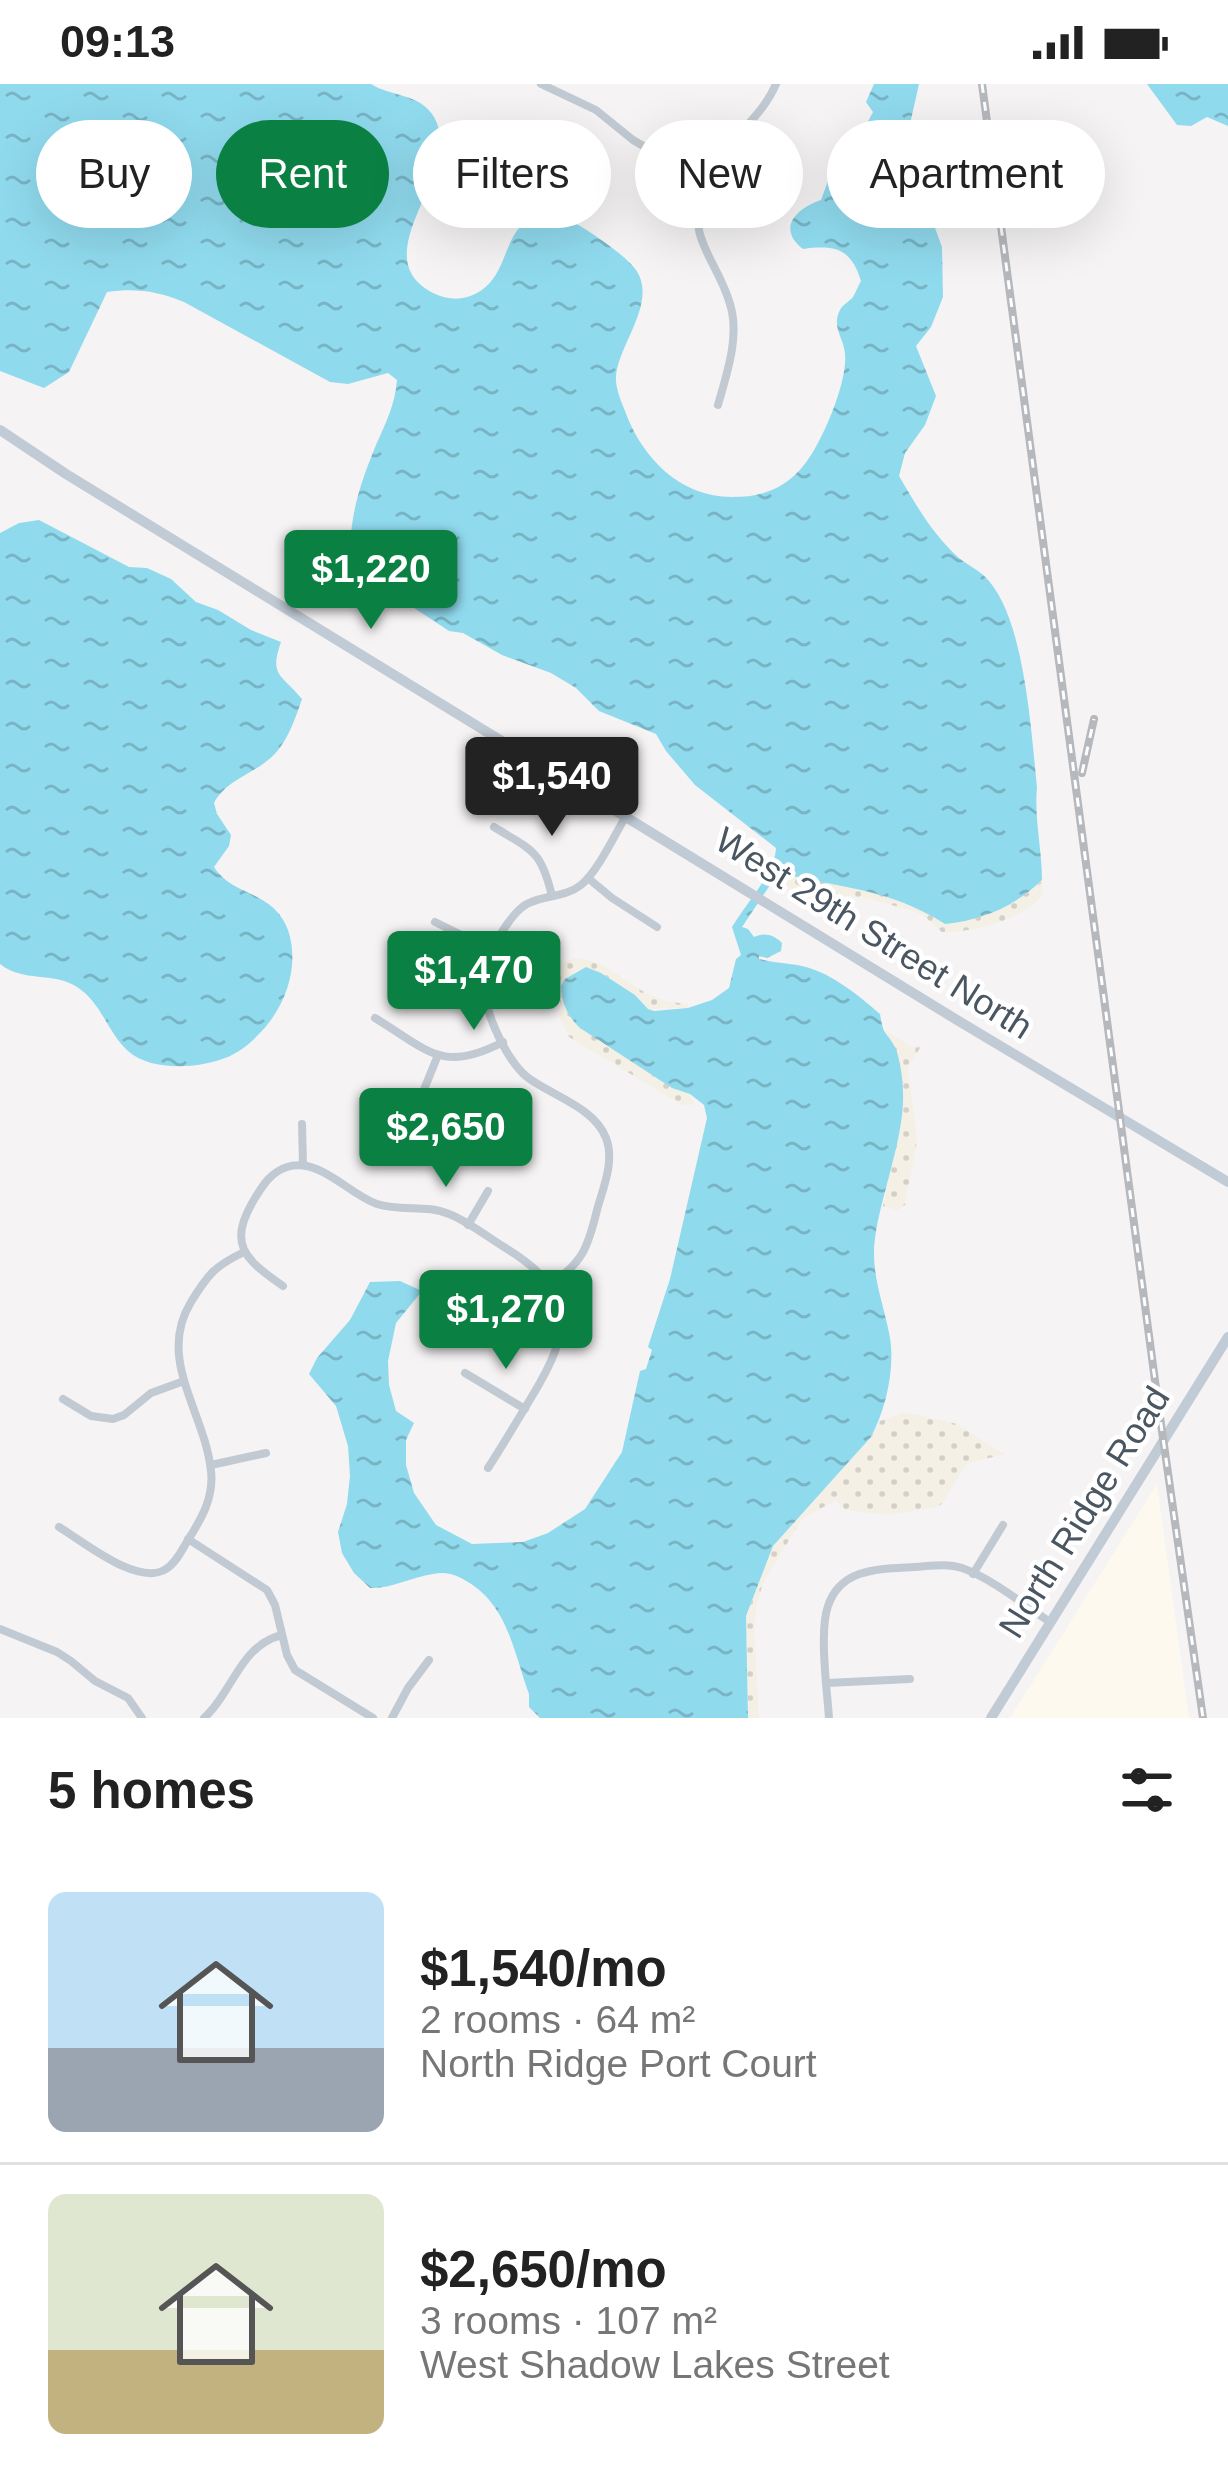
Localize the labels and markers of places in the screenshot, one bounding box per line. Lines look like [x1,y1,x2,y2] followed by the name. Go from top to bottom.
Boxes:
[273,530,469,632] pin: $1,220
[454,737,650,839] pin: $1,540
[376,931,572,1033] pin: $1,470
[348,1088,544,1190] pin: $2,650
[408,1270,604,1372] pin: $1,270

